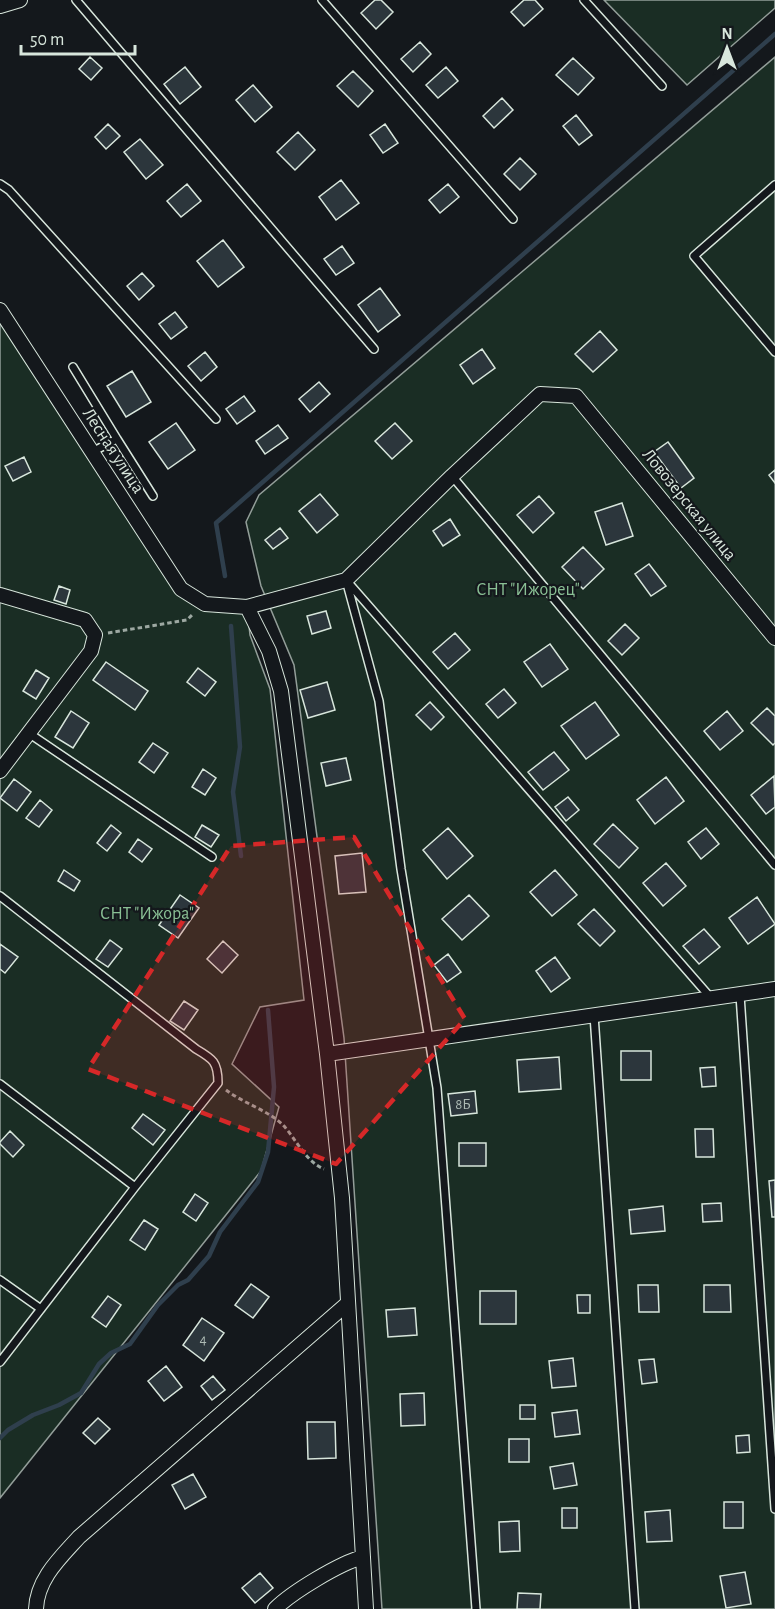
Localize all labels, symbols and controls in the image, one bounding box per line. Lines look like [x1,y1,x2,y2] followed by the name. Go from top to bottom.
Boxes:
[21,18,135,56] scale bar
[697,18,757,78] north arrow
[721,26,733,42] text: N
[30,31,64,49] text: 50 m
[79,405,147,497] street label: Лесная улица
[639,446,739,564] street label: Ловозерская улица
[476,581,580,599] park label: СНТ "Ижорец"
[100,905,194,923] park label: СНТ "Ижора"
[455,1097,471,1112] house number: 8Б
[199,1332,207,1347] house number: 4

